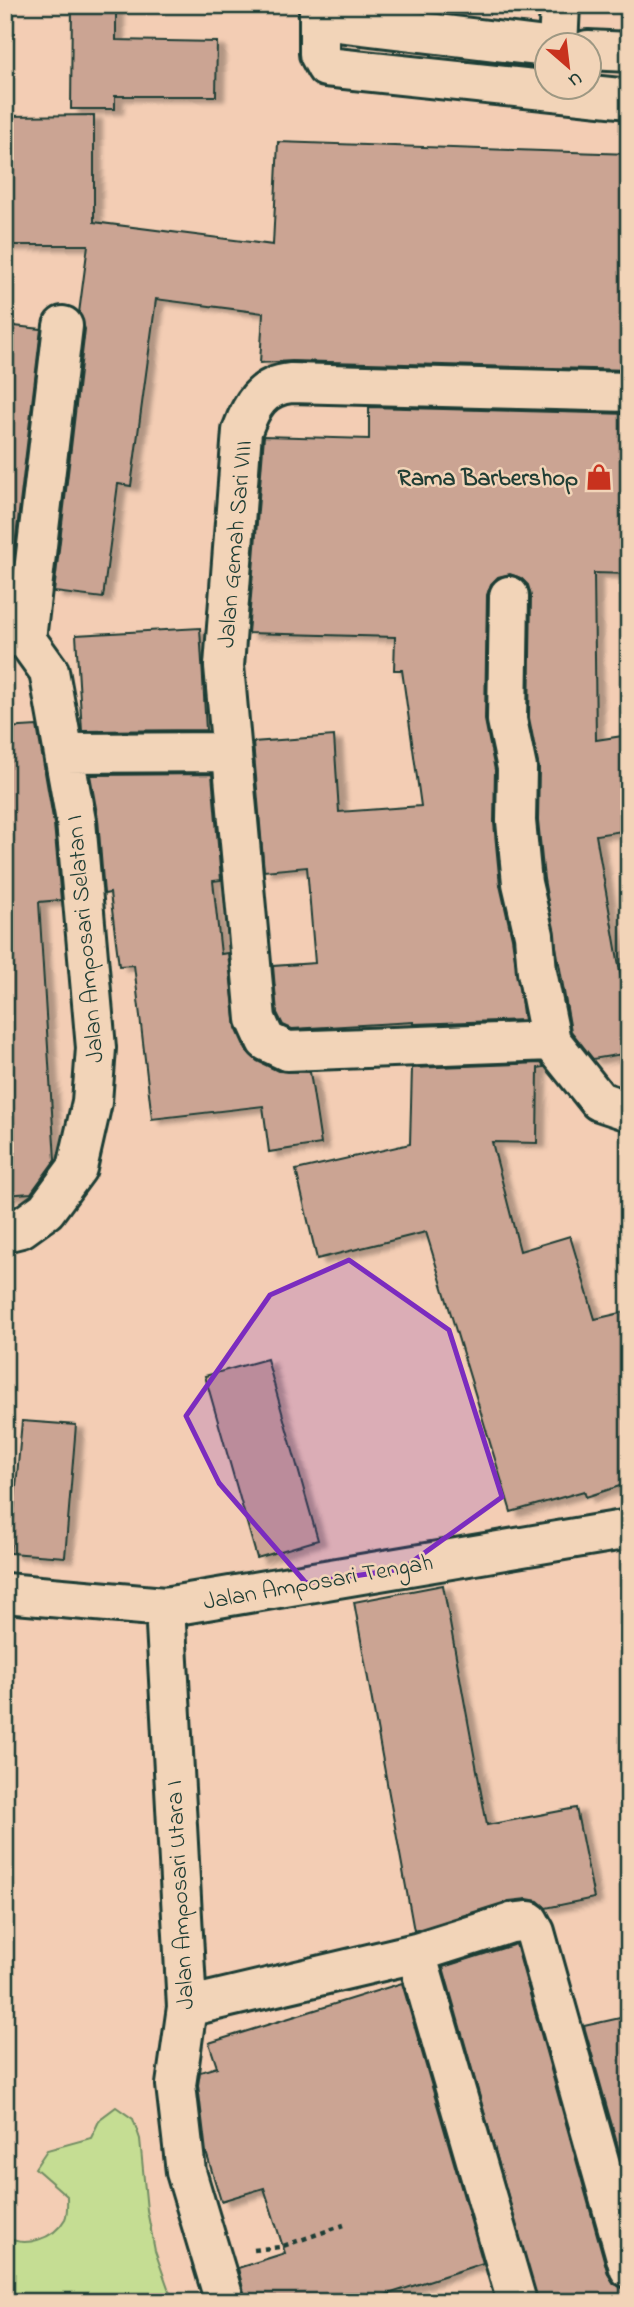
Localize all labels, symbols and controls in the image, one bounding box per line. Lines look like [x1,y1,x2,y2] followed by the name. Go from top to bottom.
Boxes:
[532,32,602,102] north arrow
[563,64,586,94] text: U
[210,439,263,650] street label: Jalan Gemah Sari VIII
[398,462,578,497] place label: Rama Barbershop
[584,462,614,492] shop icon: Rama Barbershop
[58,813,115,1064] street label: Jalan Amposari Selatan I
[201,1546,436,1621] street label: Jalan Amposari Tengah
[158,1779,205,2010] street label: Jalan Amposari Utara I

